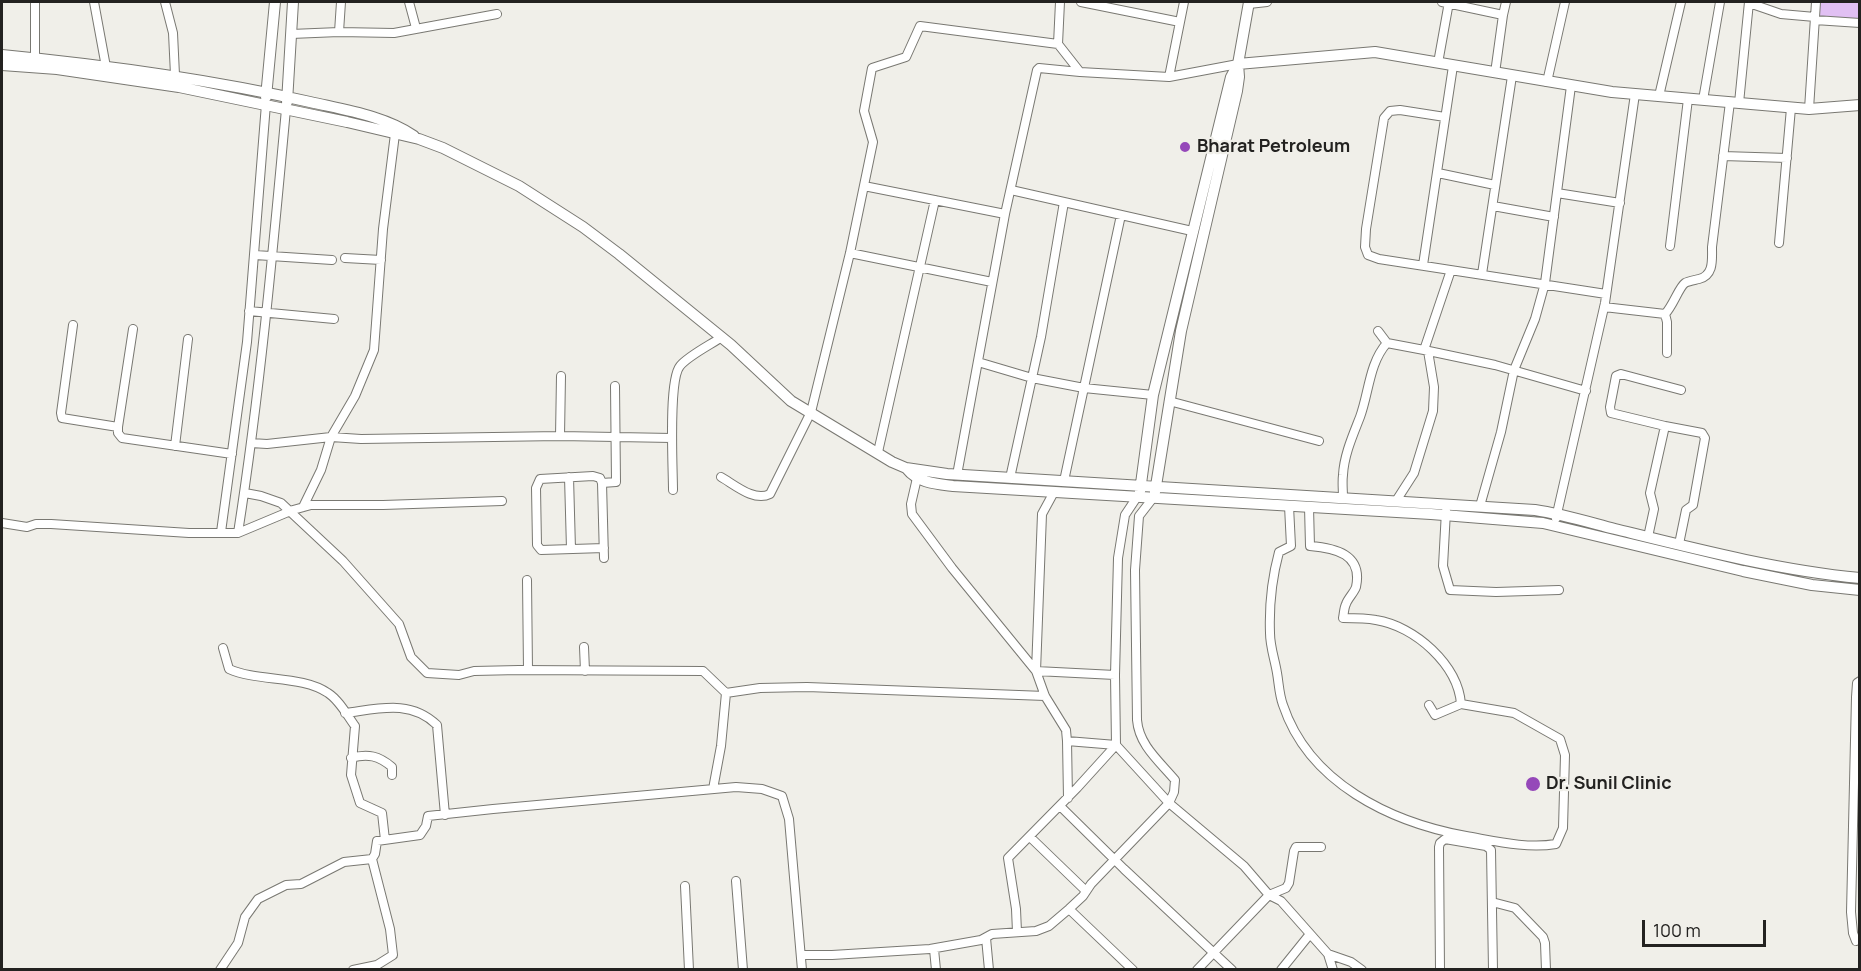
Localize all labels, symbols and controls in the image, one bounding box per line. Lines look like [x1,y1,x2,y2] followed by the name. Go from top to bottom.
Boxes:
[1197,136,1350,158] place label: Bharat Petroleum
[1178,140,1192,154] marker: Bharat Petroleum
[1546,773,1672,795] place label: Dr. Sunil Clinic
[1524,775,1542,793] marker: Dr. Sunil Clinic
[1645,908,1770,946] scale bar
[1653,918,1701,942] text: 100 m

